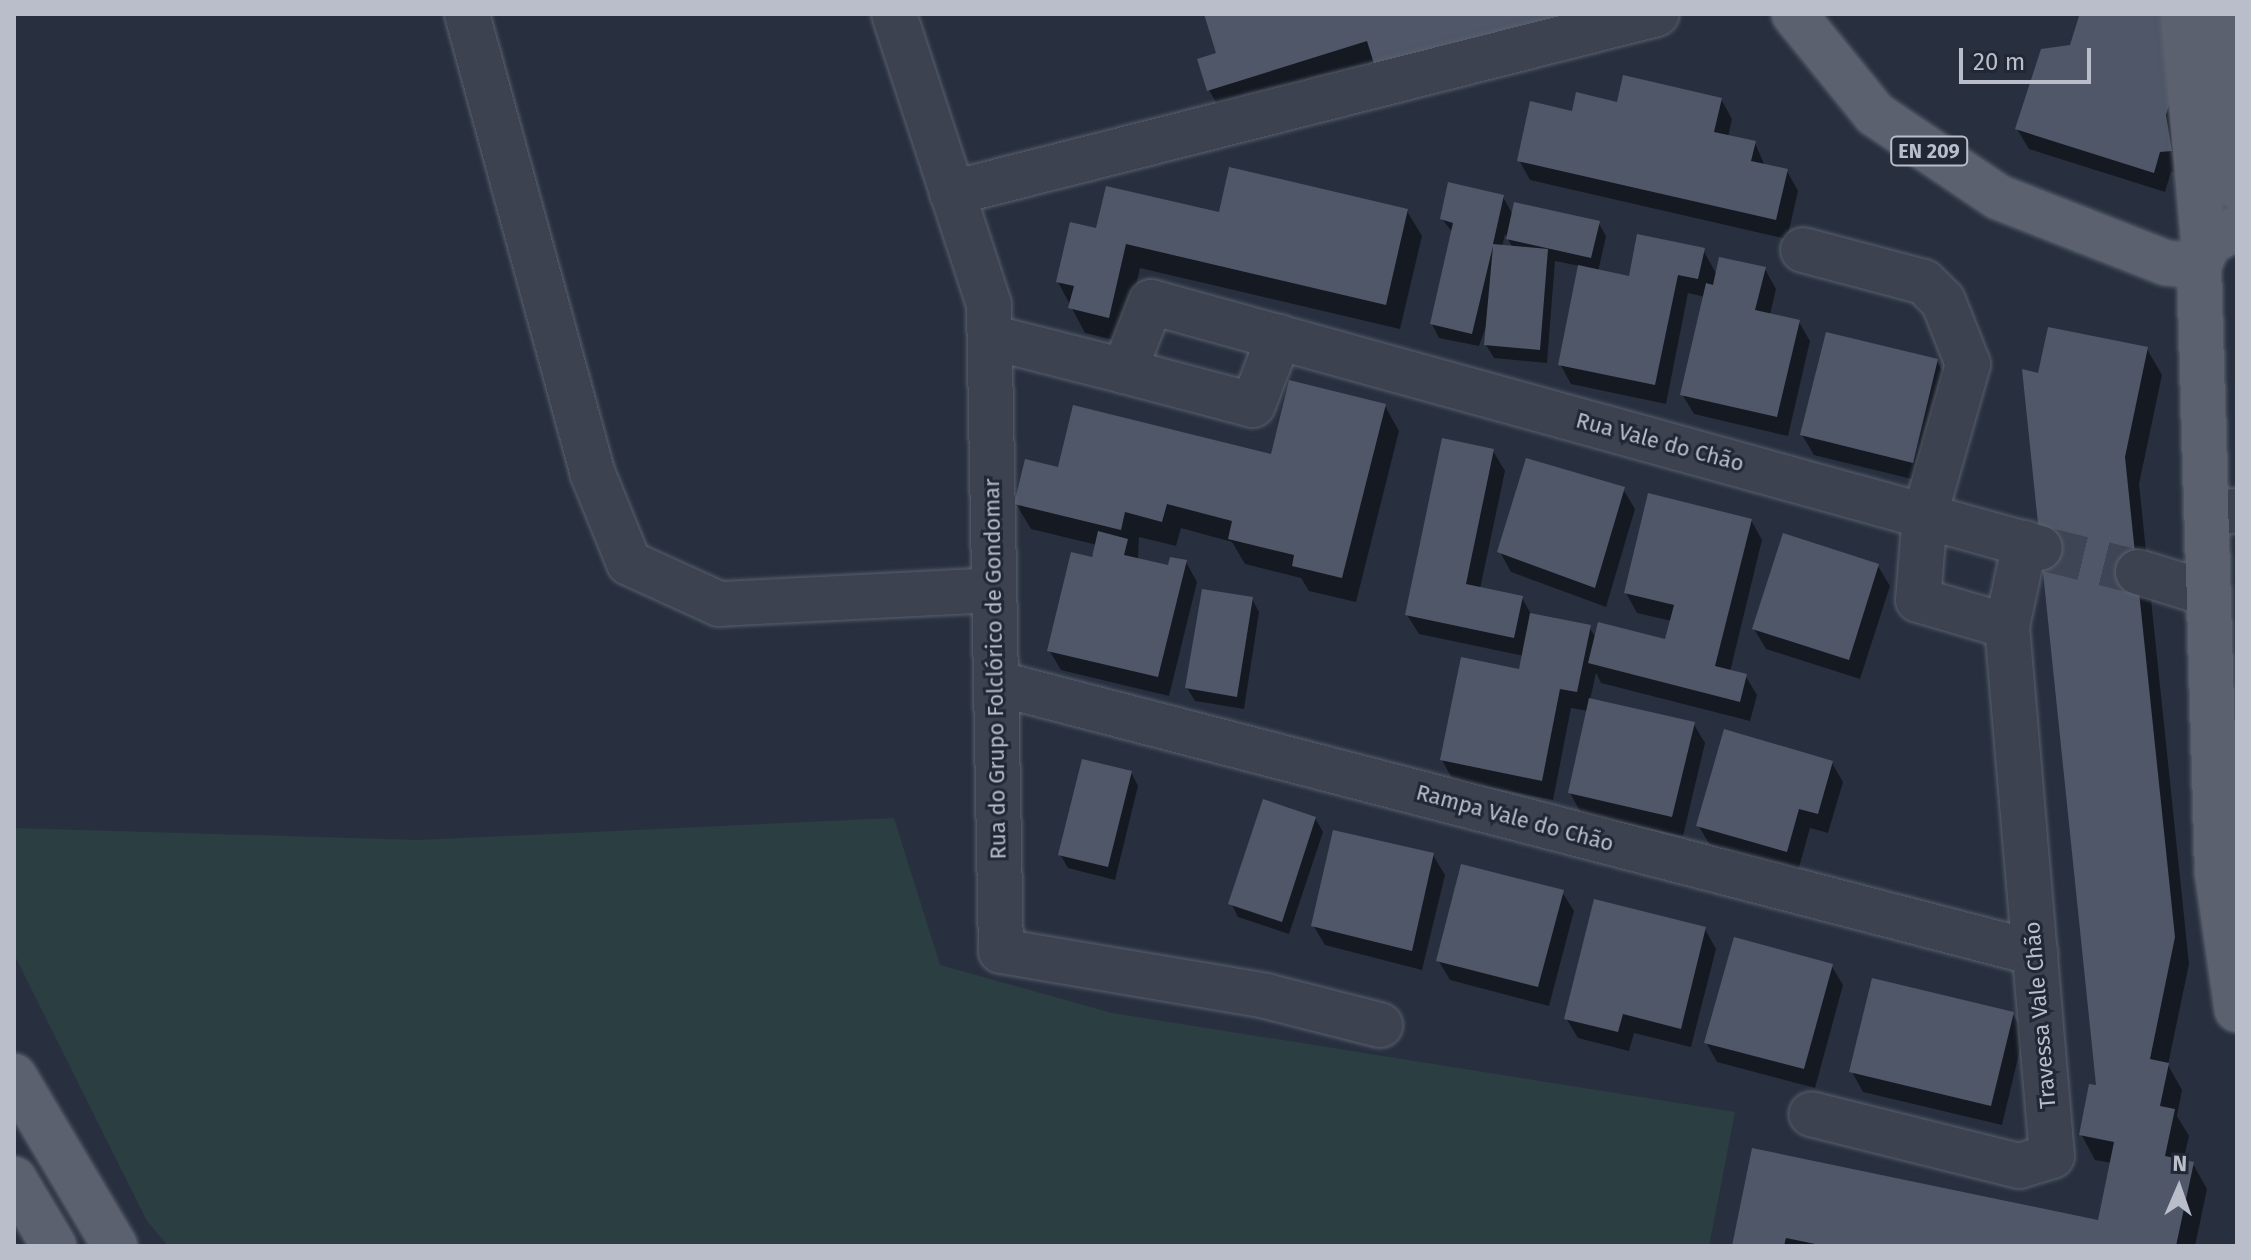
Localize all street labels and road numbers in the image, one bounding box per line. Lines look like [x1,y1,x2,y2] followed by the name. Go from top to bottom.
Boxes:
[1889,135,1969,167] road number: EN 209
[1573,407,1747,477] street label: Rua Vale do Chão
[978,478,1012,860] street label: Rua do Grupo Folclórico de Gondomar
[1413,779,1617,857] street label: Rampa Vale do Chão
[2019,920,2061,1110] street label: Travessa Vale Chão

